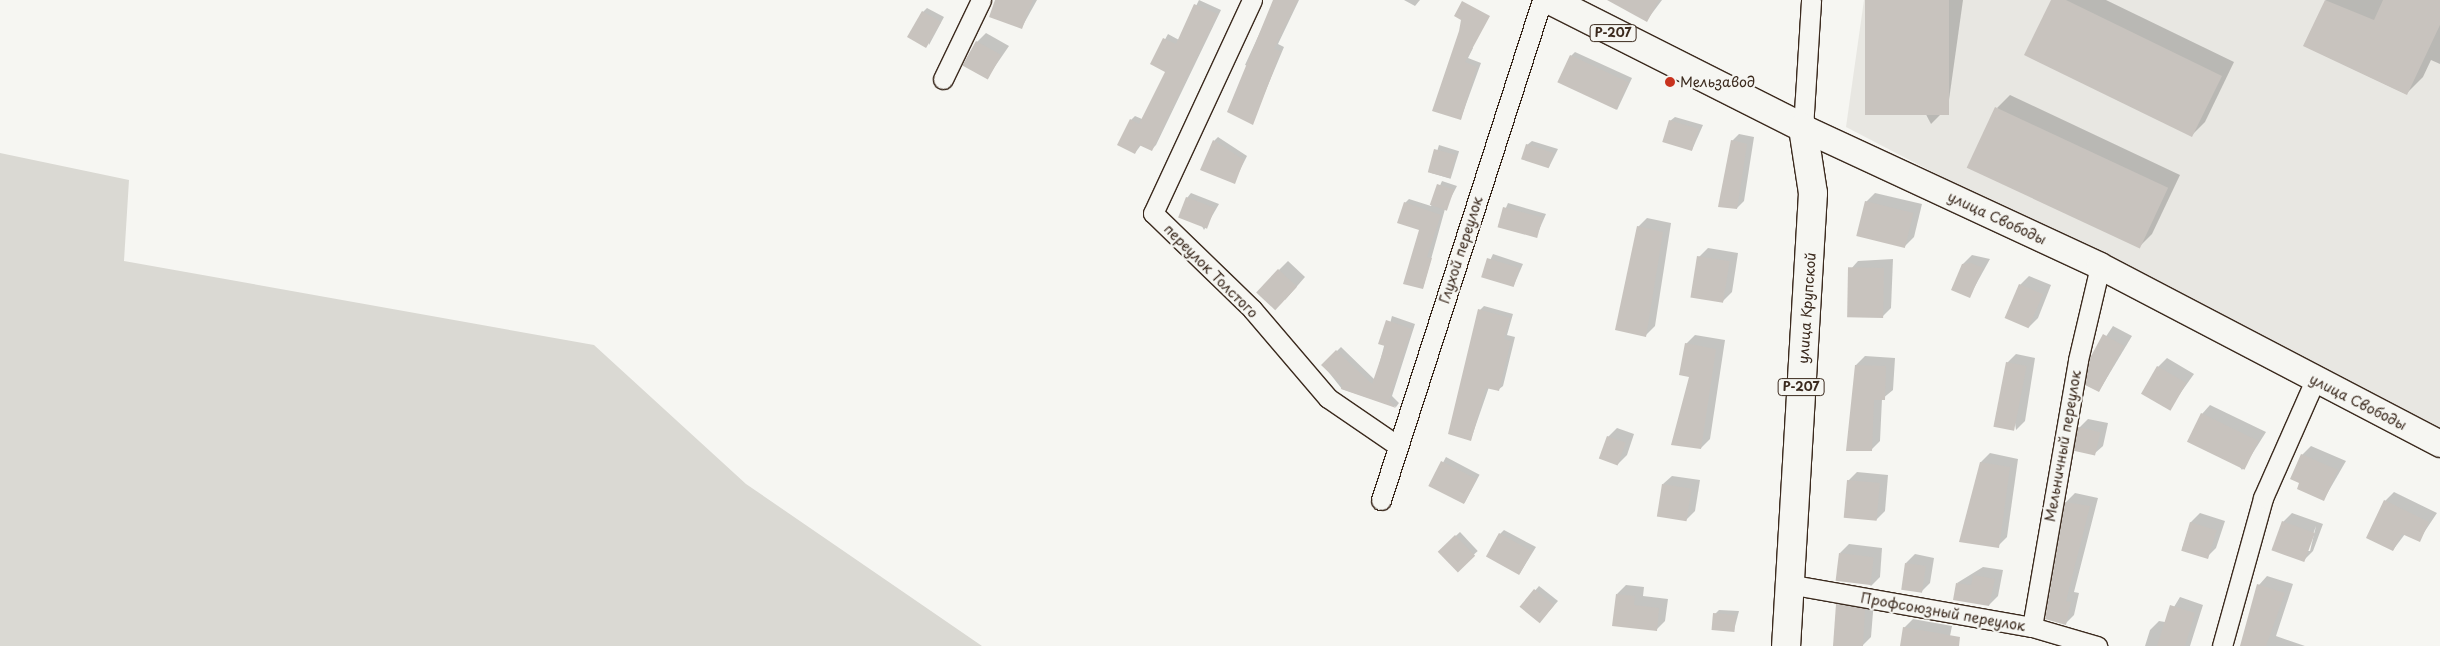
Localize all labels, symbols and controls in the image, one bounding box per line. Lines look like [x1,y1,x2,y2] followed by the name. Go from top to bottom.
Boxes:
[1589,23,1637,42] road number: Р-207
[1680,74,1755,90] place label: Мельзавод
[1664,76,1676,88] marker: Мельзавод
[1945,188,2049,248] street label: улица Свободы
[1436,194,1486,306] street label: Глухой переулок
[1160,220,1262,322] street label: переулок Толстого
[1795,252,1819,364] street label: улица Крупской
[2041,369,2085,523] street label: Мельничный переулок
[2306,370,2410,434] street label: улица Свободы
[1777,378,1825,397] road number: Р-207
[1859,589,2027,635] street label: Профсоюзный переулок

